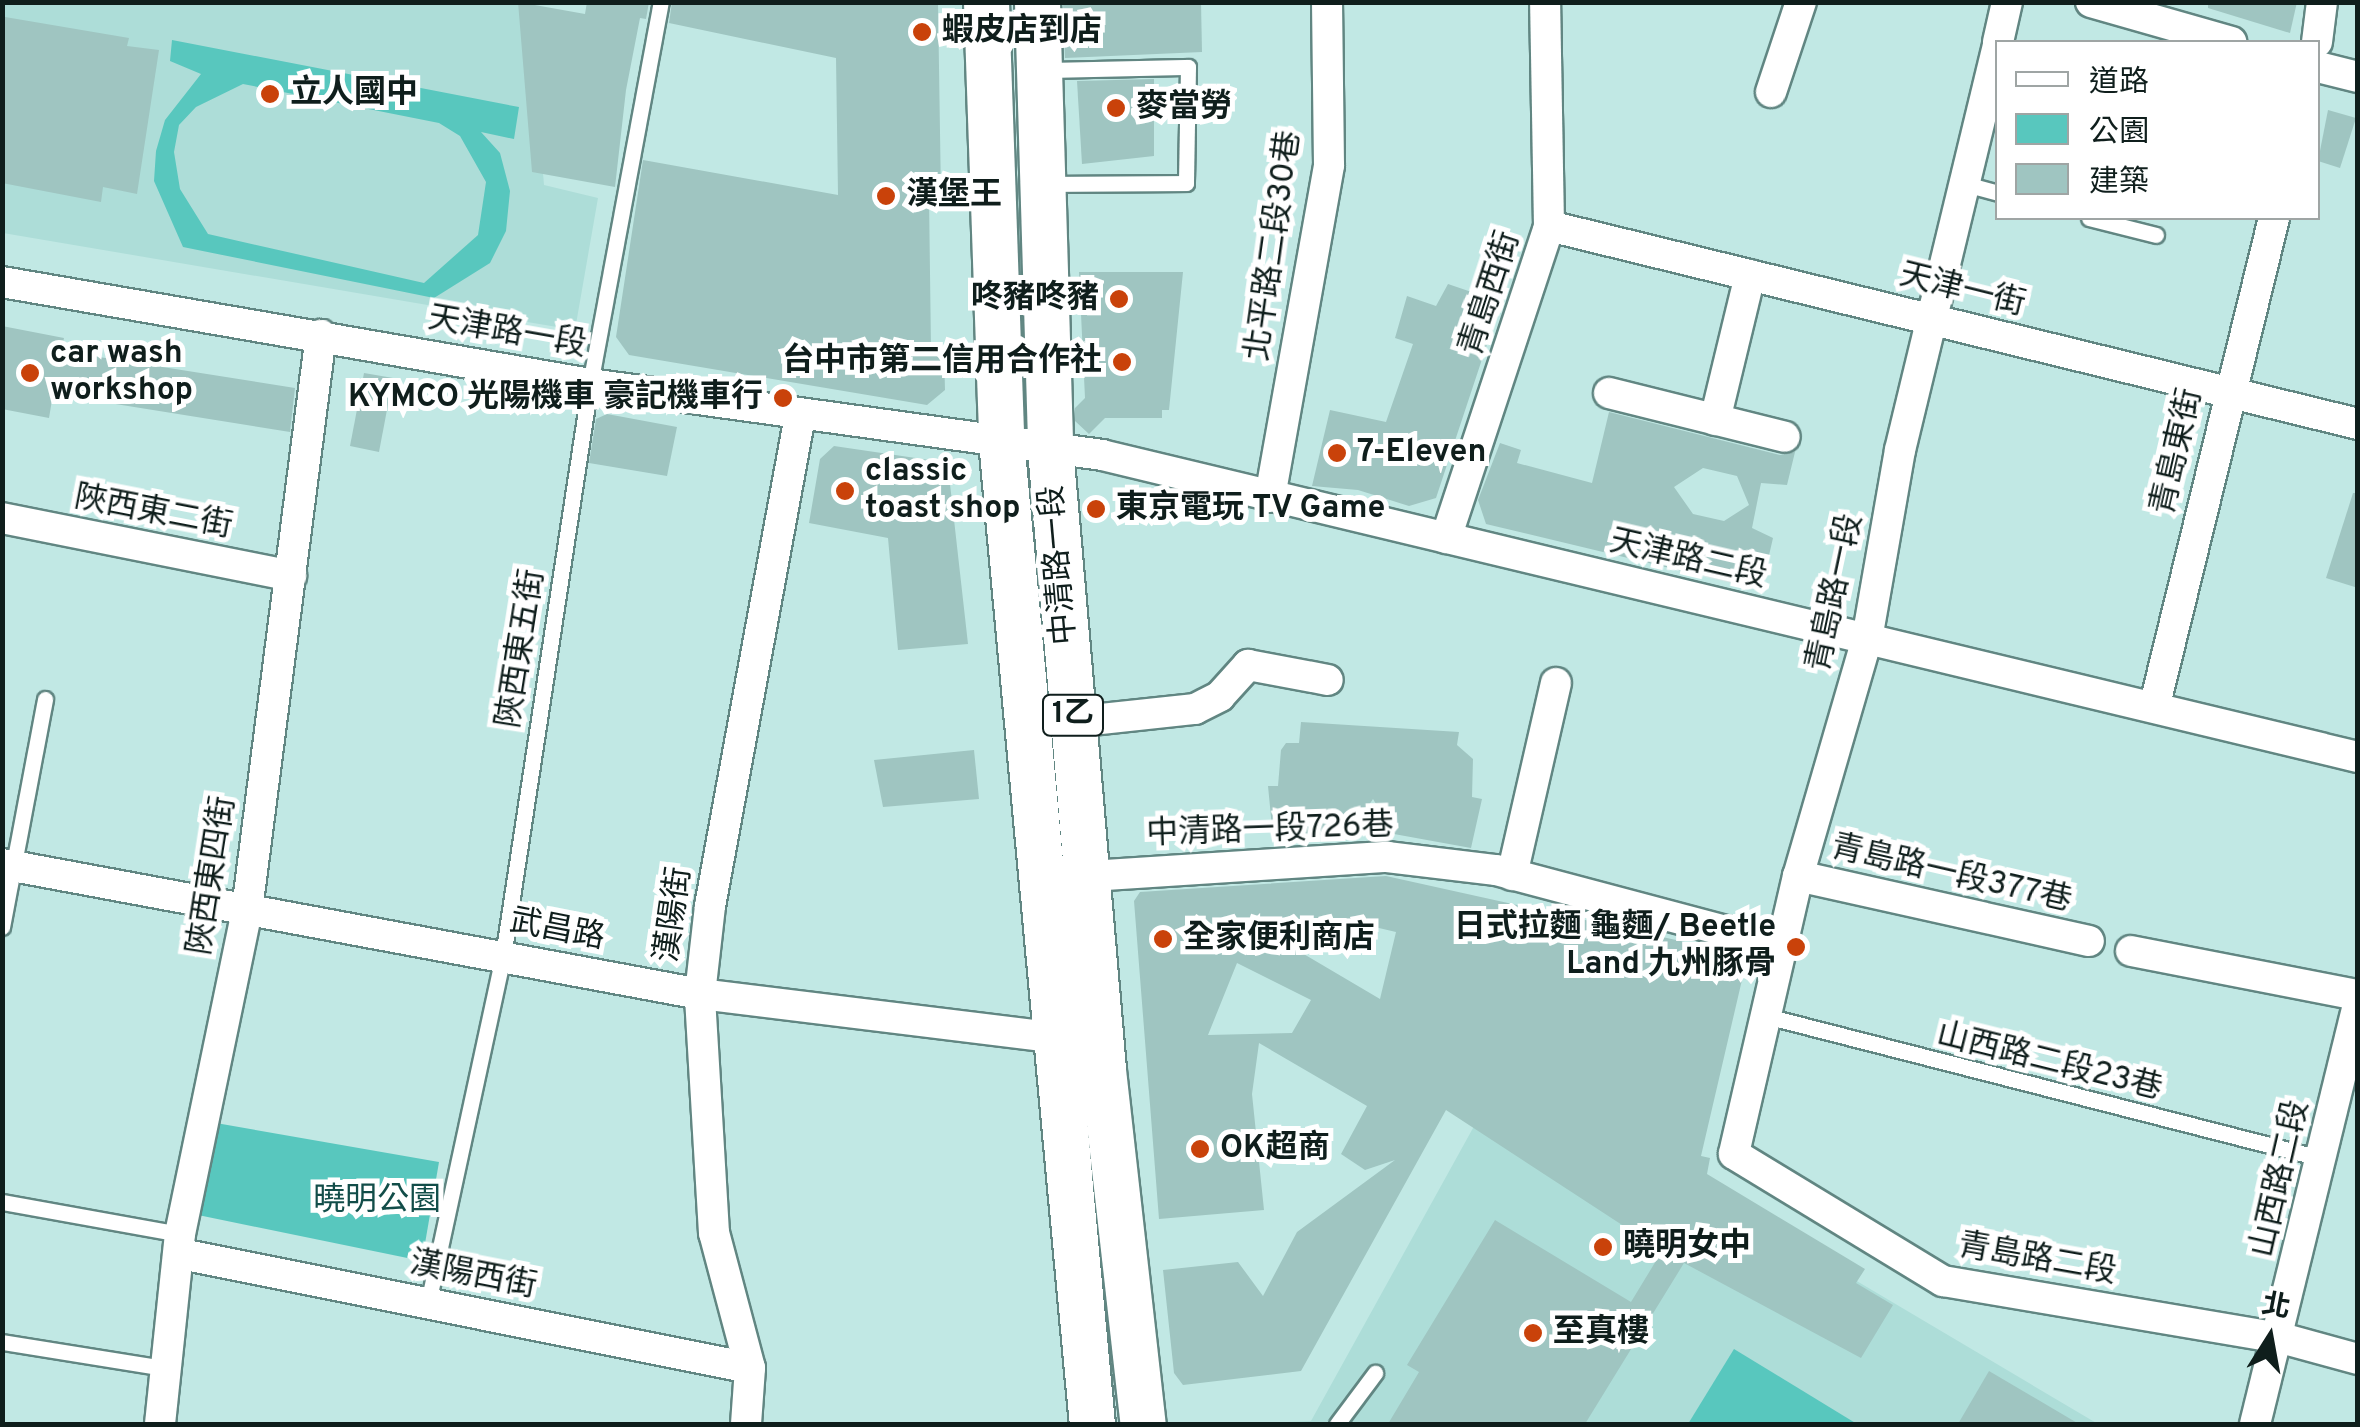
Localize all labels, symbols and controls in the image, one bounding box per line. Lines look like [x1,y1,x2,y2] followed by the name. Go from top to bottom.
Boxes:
[942,13,1102,51] place label: 蝦皮店到店
[911,21,933,43] marker: 蝦皮店到店
[1995,40,2320,220] legend
[2089,65,2149,102] text: 道路
[290,75,418,113] place label: 立人國中
[259,83,281,105] marker: 立人國中
[1136,89,1232,127] place label: 麥當勞
[1105,97,1127,119] marker: 麥當勞
[2089,115,2149,152] text: 公園
[1240,129,1310,363] street label: 北平路二段30巷
[2089,165,2149,202] text: 建築
[906,177,1002,215] place label: 漢堡王
[875,185,897,207] marker: 漢堡王
[1453,227,1529,361] street label: 青島西街
[1895,257,2029,325] street label: 天津一街
[971,280,1099,318] place label: 咚豬咚豬
[1108,288,1130,310] marker: 咚豬咚豬
[425,300,589,366] street label: 天津路一段
[50,336,193,411] place label: car wash workshop
[782,343,1102,381] place label: 台中市第二信用合作社
[1111,351,1133,373] marker: 台中市第二信用合作社
[19,362,41,384] marker: car wash workshop
[348,379,763,417] place label: KYMCO 光陽機車 豪記機車行
[2145,385,2211,519] street label: 青島東街
[772,387,794,409] marker: KYMCO 光陽機車 豪記機車行
[1357,434,1486,472] place label: 7-Eleven
[1326,442,1348,464] marker: 7-Eleven
[865,454,1021,529] place label: classic toast shop
[71,479,235,547] street label: 陜西東二街
[834,480,856,502] marker: classic toast shop
[1034,484,1086,646] street label: 中清路一段
[1116,490,1387,528] place label: 東京電玩 TV Game
[1085,498,1107,520] marker: 東京電玩 TV Game
[1801,511,1871,675] street label: 青島路一段
[1606,523,1770,597] street label: 天津路二段
[491,567,553,731] street label: 陝西東五街
[1040,690,1106,740] road number: 1乙
[182,794,244,958] street label: 陜西東四街
[1146,808,1394,854] street label: 中清路一段726巷
[1827,829,2075,921] street label: 青島路一段377巷
[649,865,701,965] street label: 漢陽街
[506,903,608,959] street label: 武昌路
[1454,910,1776,985] place label: 日式拉麵 龜麵/ Beetle Land 九州豚骨
[1183,920,1375,958] place label: 全家便利商店
[1152,928,1174,950] marker: 全家便利商店
[1785,936,1807,958] marker: 日式拉麵 龜麵/ Beetle Land 九州豚骨
[1932,1016,2166,1110] street label: 山西路二段23巷
[2244,1097,2318,1261] street label: 山西路二段
[1220,1130,1330,1168] place label: OK超商
[1189,1138,1211,1160] marker: OK超商
[313,1182,441,1220] park label: 曉明公園
[1955,1227,2119,1293] street label: 青島路二段
[1623,1228,1751,1266] place label: 曉明女中
[1592,1236,1614,1258] marker: 曉明女中
[407,1245,539,1307] street label: 漢陽西街
[2220,1287,2320,1387] north arrow
[2259,1287,2293,1328] text: 北
[1553,1314,1649,1352] place label: 至真樓
[1522,1322,1544,1344] marker: 至真樓

